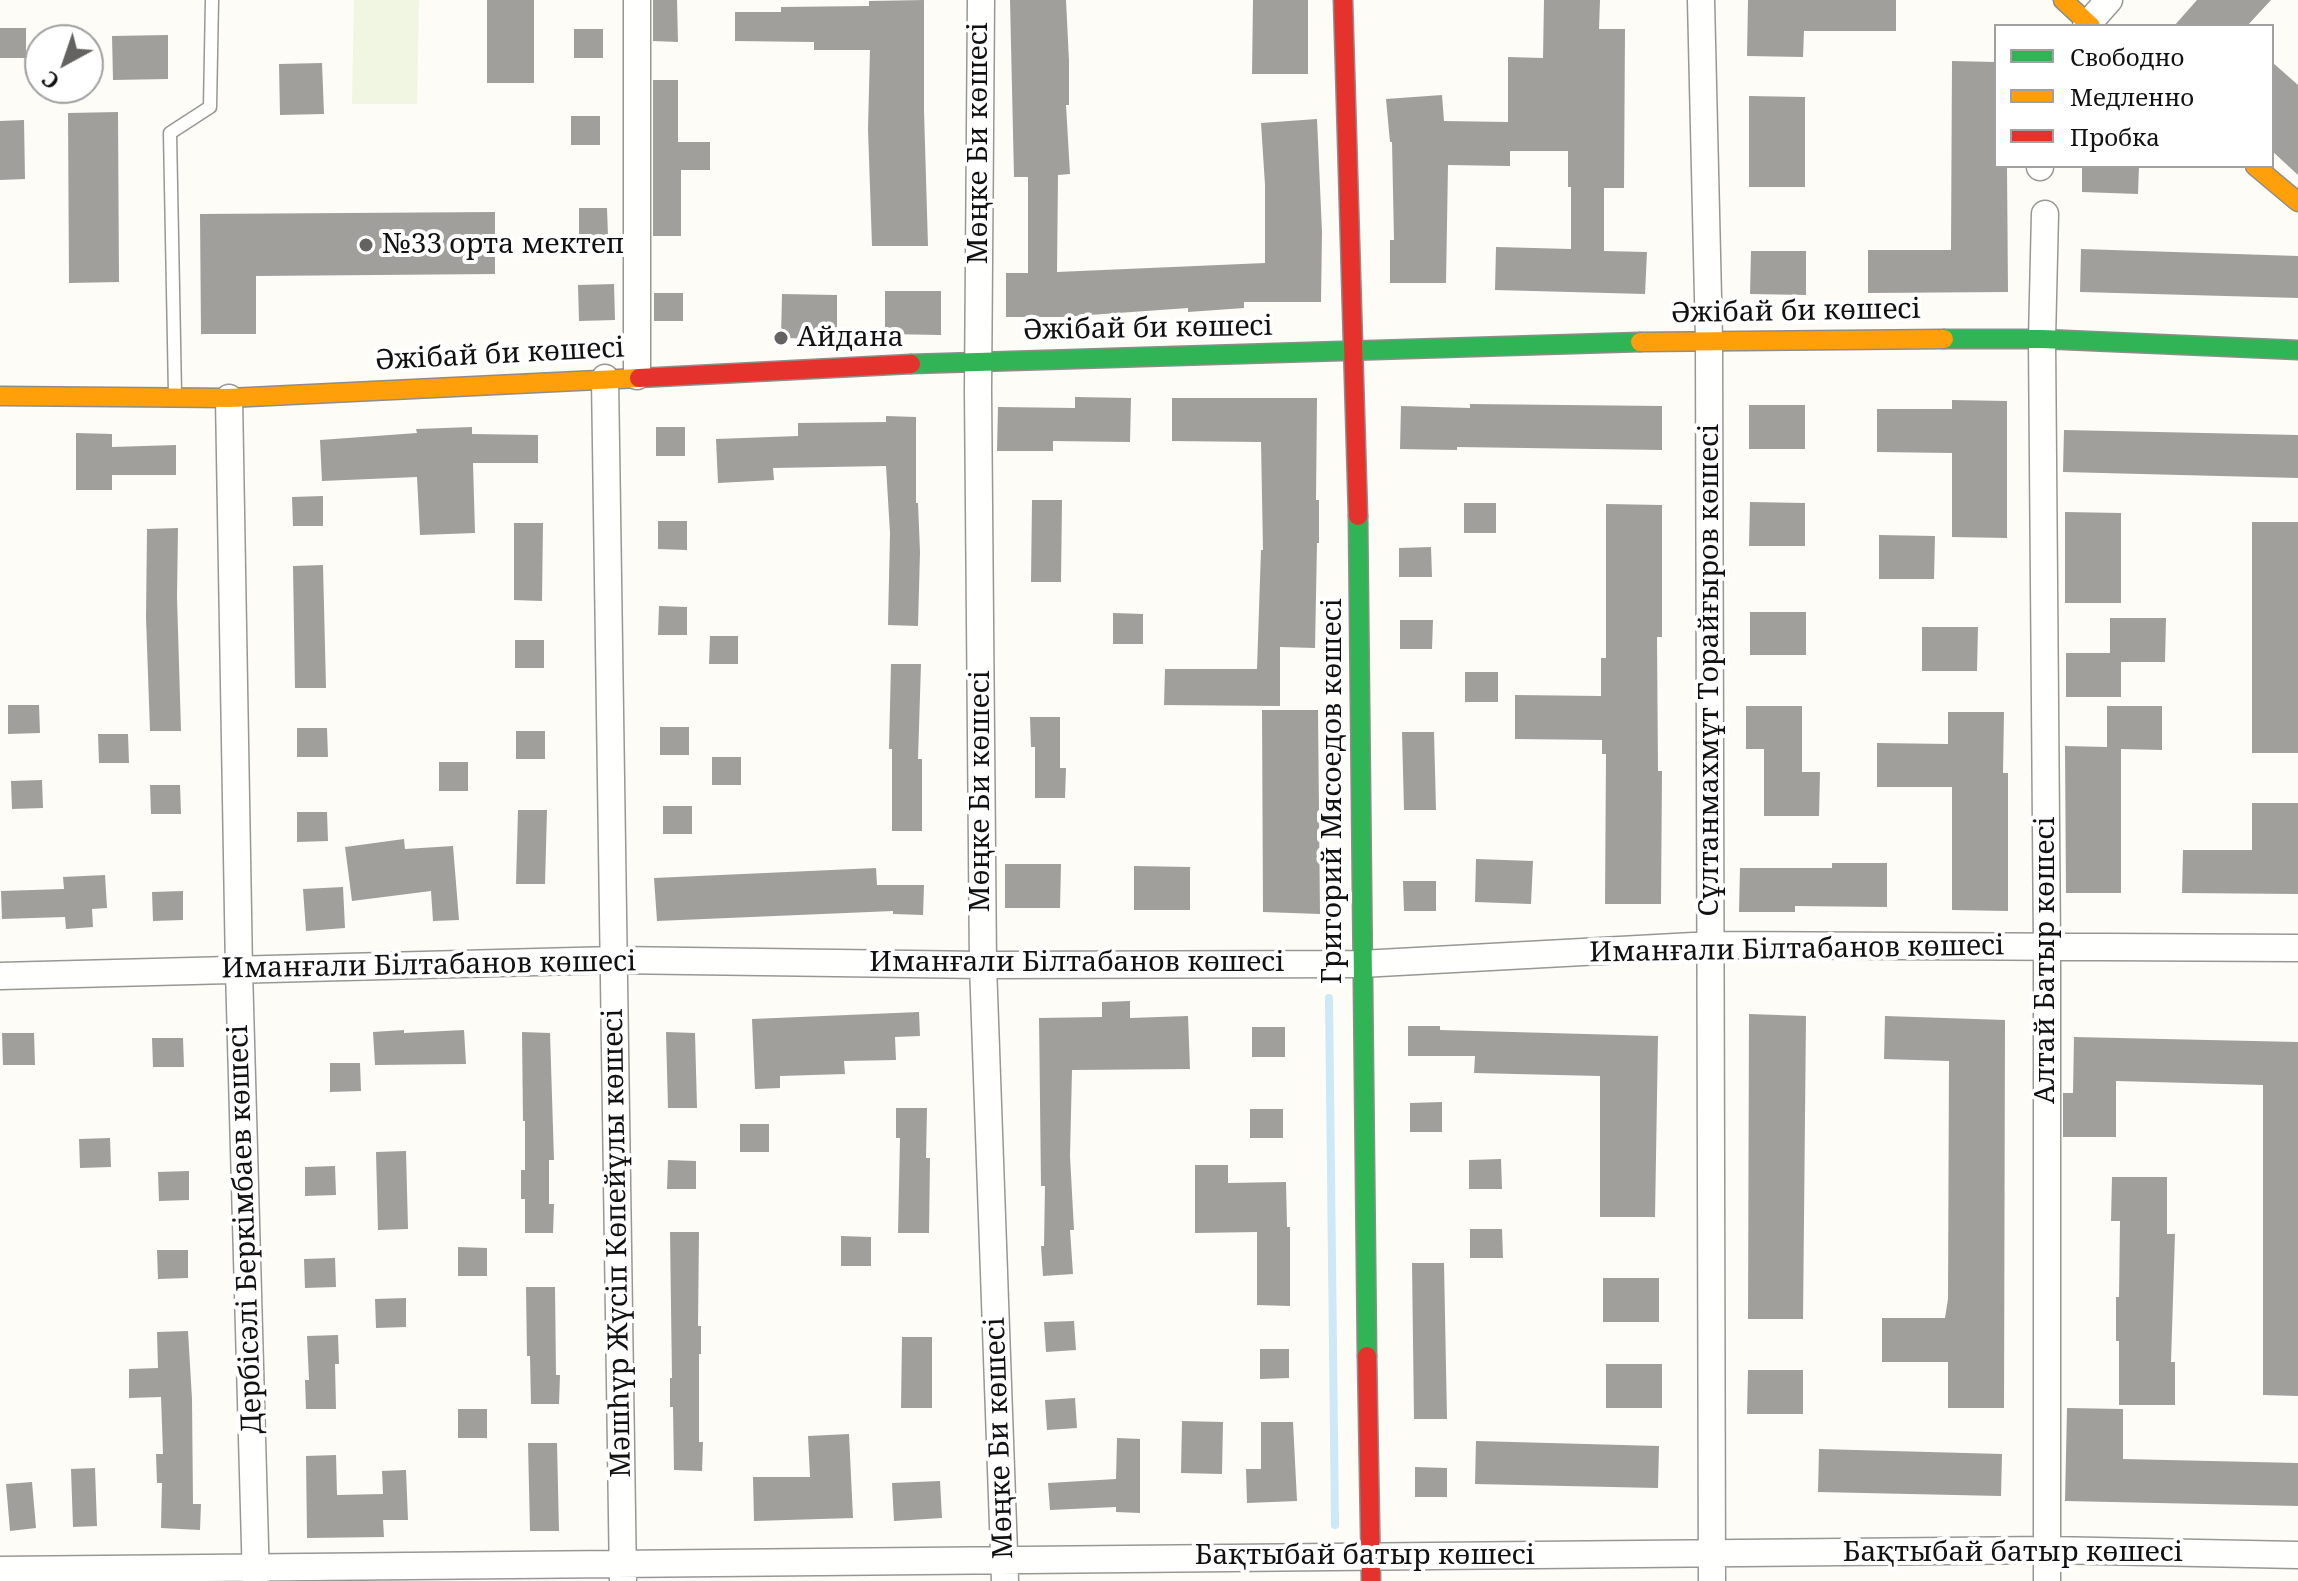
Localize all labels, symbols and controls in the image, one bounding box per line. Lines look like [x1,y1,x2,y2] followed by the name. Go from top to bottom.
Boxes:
[962,22,996,264] street label: Мөңке Би көшесі
[24,24,104,104] north arrow
[1994,24,2274,168] legend
[2070,40,2184,73] text: Свободно
[35,65,65,97] text: С
[2070,80,2194,113] text: Медленно
[2070,120,2160,153] text: Пробка
[382,228,624,262] place label: №33 орта мектеп
[357,236,375,254] marker: №33 орта мектеп
[1671,293,1921,331] street label: Әжібай би көшесі
[1023,310,1273,348] street label: Әжібай би көшесі
[797,321,904,355] place label: Айдана
[772,329,790,347] marker: Айдана
[374,332,626,378] street label: Әжібай би көшесі
[1693,423,1727,917] street label: Сұлтанмахмұт Торайғыров көшесі
[1316,598,1350,984] street label: Григорий Мясоедов көшесі
[964,670,998,912] street label: Мөңке Би көшесі
[2029,816,2063,1104] street label: Алтай Батыр көшесі
[1589,930,2005,970] street label: Иманғали Білтабанов көшесі
[221,946,637,986] street label: Иманғали Білтабанов көшесі
[869,946,1285,980] street label: Иманғали Білтабанов көшесі
[597,1008,639,1478] street label: Мәшһүр Жүсіп Көпейұлы көшесі
[222,1024,270,1434] street label: Дербісәлі Беркімбаев көшесі
[979,1316,1021,1560] street label: Мөңке Би көшесі
[1843,1536,2183,1570] street label: Бақтыбай батыр көшесі
[1195,1539,1535,1573] street label: Бақтыбай батыр көшесі

